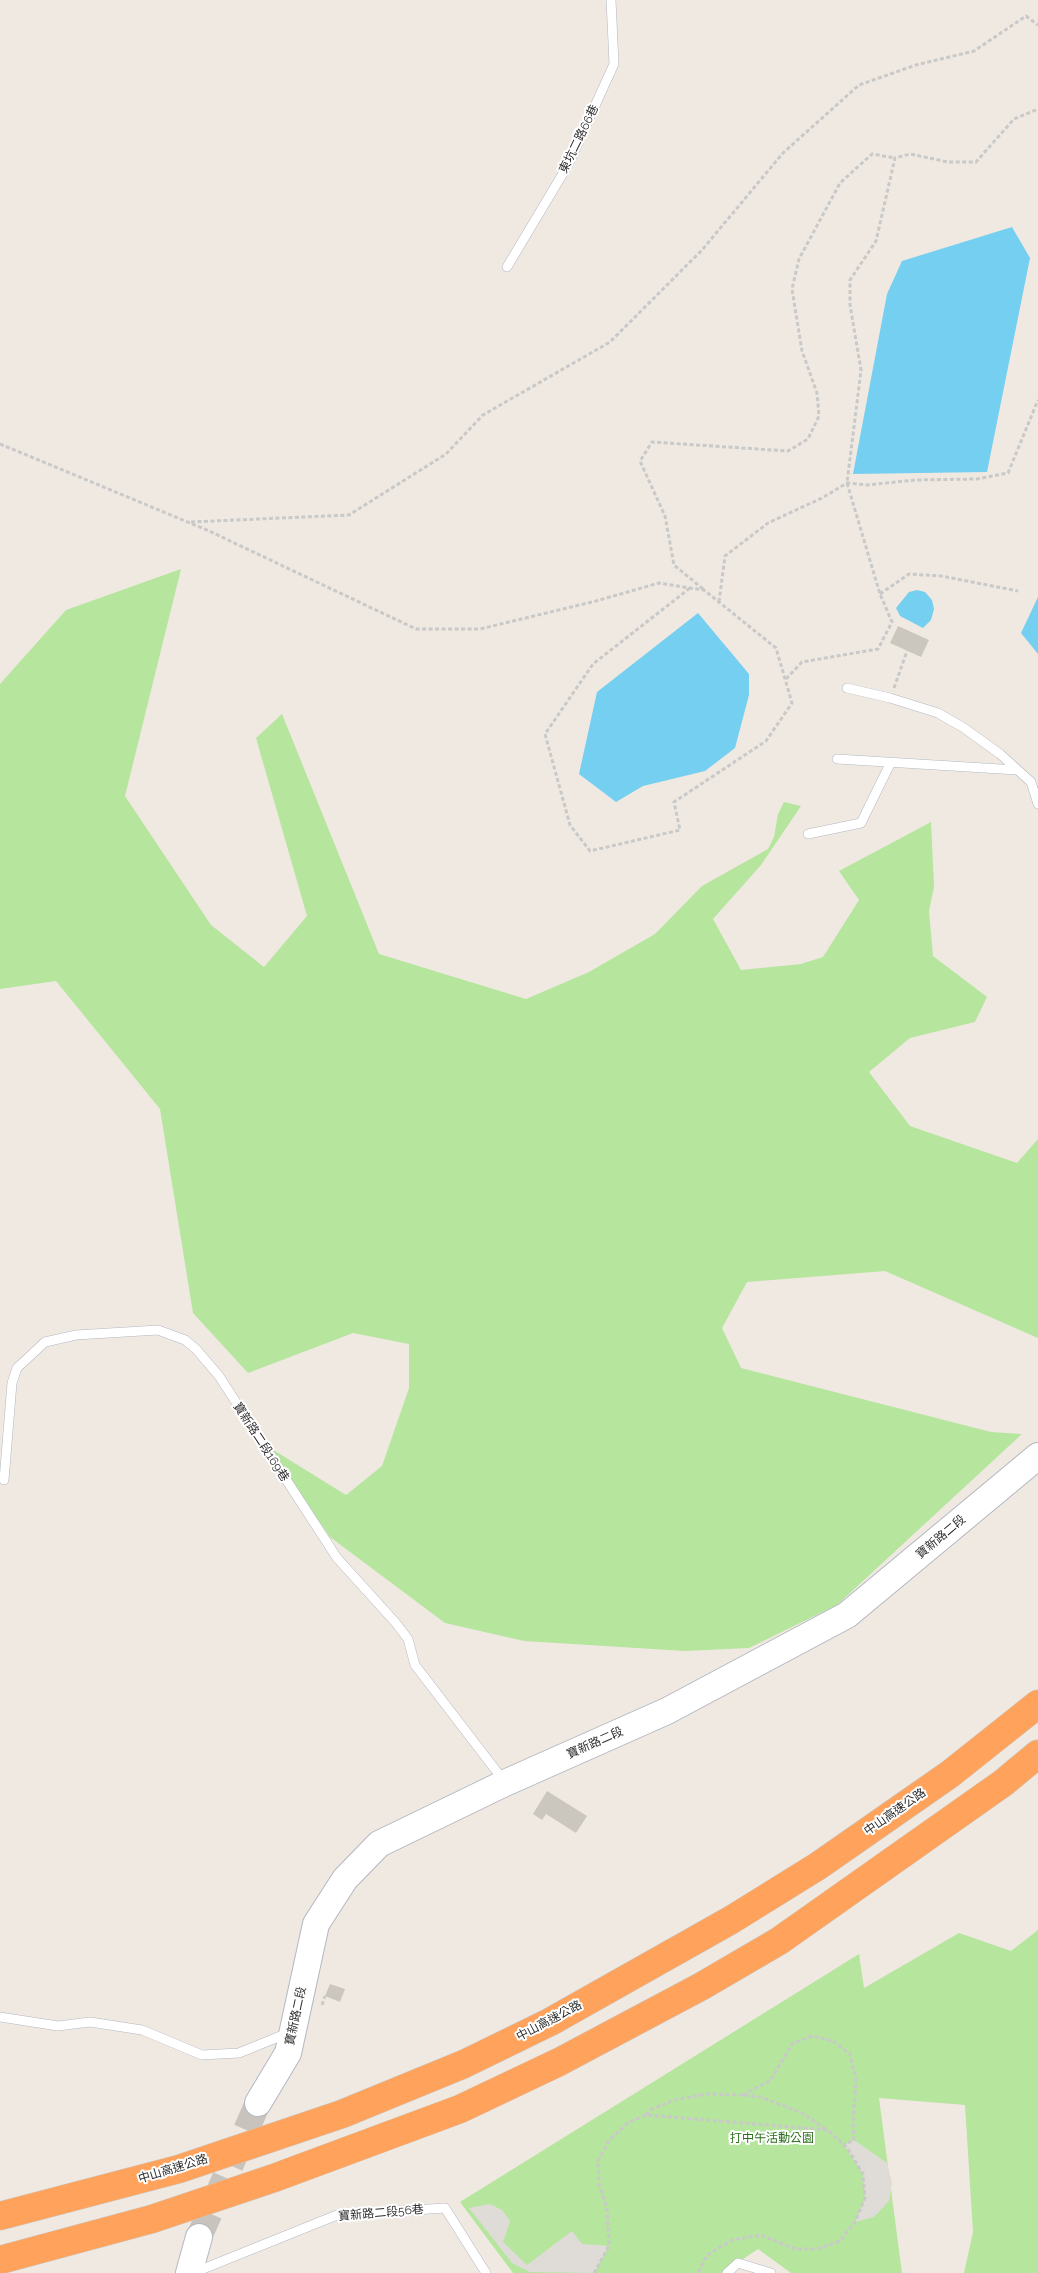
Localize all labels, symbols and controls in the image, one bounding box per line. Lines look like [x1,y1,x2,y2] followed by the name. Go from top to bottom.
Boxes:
[556,102,602,176] street label: 東坑二路66巷
[230,1400,292,1484] street label: 寶新路二段169巷
[913,1512,969,1562] street label: 寶新路二段
[565,1724,625,1762] street label: 寶新路二段
[861,1785,929,1839] street label: 中山高速公路
[283,1985,309,2047] street label: 寶新路二段
[514,1998,584,2044] street label: 中山高速公路
[730,2131,814,2145] park label: 打中午活動公園
[136,2152,210,2186] street label: 中山高速公路
[338,2202,424,2224] street label: 寶新路二段56巷

